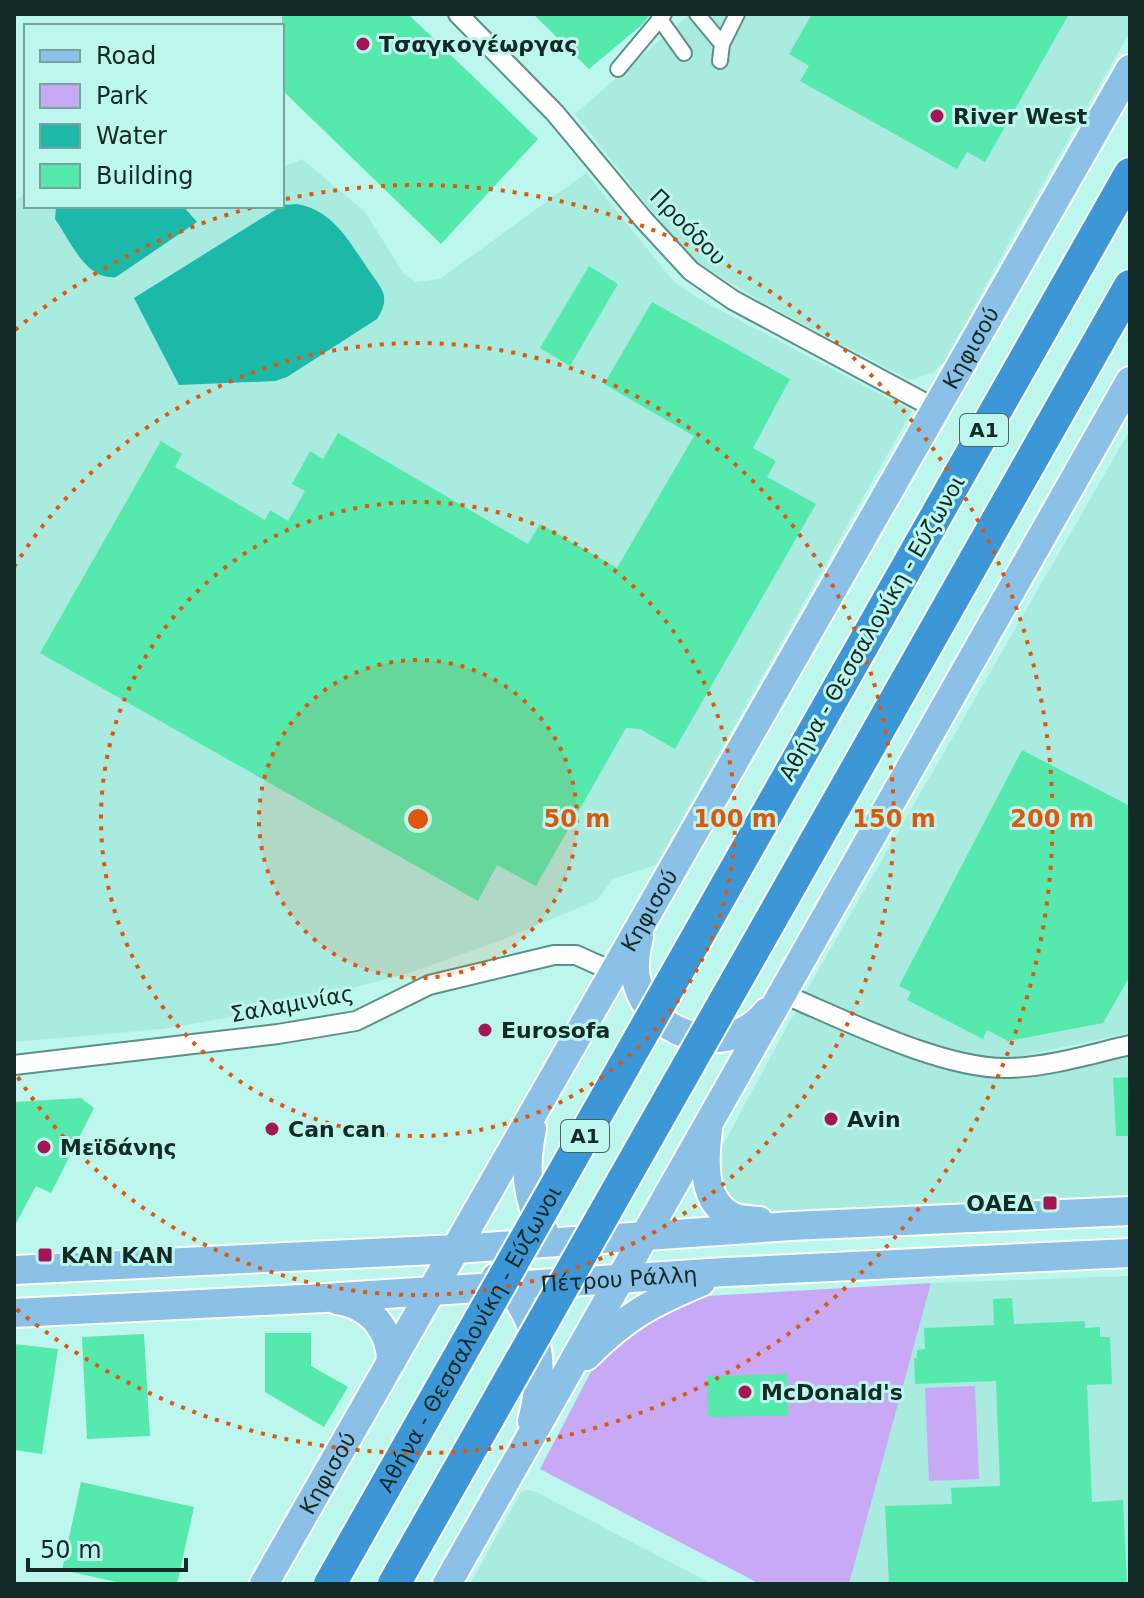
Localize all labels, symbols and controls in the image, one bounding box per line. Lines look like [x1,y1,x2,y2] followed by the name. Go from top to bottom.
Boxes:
[24,24,284,208] legend
[379,32,577,57] place label: Τσαγκογέωργας
[354,35,372,53] marker: Τσαγκογέωργας
[96,42,156,70] text: Road
[96,82,148,110] text: Park
[953,104,1088,129] place label: River West
[928,107,946,125] marker: River West
[96,122,167,150] text: Water
[96,162,193,190] text: Building
[645,184,731,270] street label: Προόδου
[937,302,1004,393] street label: Κηφισού
[960,414,1008,446] road number: Α1
[774,471,970,785] street label: Αθήνα - Θεσσαλονίκη - Εύζωνοι
[404,805,432,833] centre of rings
[544,805,610,833] text: 50 m
[693,805,777,833] text: 100 m
[852,805,936,833] text: 150 m
[1010,805,1094,833] text: 200 m
[616,865,682,956] street label: Κηφισού
[229,981,355,1027] street label: Σαλαμινίας
[501,1018,610,1043] place label: Eurosofa
[476,1021,494,1039] marker: Eurosofa
[847,1107,901,1132] place label: Avin
[822,1110,840,1128] marker: Avin
[288,1117,386,1142] place label: Can can
[263,1120,281,1138] marker: Can can
[561,1120,609,1152] road number: Α1
[60,1135,177,1160] place label: Μεϊδάνης
[35,1138,53,1156] marker: Μεϊδάνης
[372,1181,566,1496] street label: Αθήνα - Θεσσαλονίκη - Εύζωνοι
[966,1191,1034,1216] place label: ΟΑΕΔ
[1041,1194,1059,1212] marker: ΟΑΕΔ
[61,1243,174,1268] place label: ΚΑΝ ΚΑΝ
[36,1246,54,1264] marker: ΚΑΝ ΚΑΝ
[540,1261,698,1296] street label: Πέτρου Ράλλη
[761,1380,903,1405] place label: McDonald's
[736,1383,754,1401] marker: McDonald's
[294,1427,361,1518] street label: Κηφισού
[28,1522,186,1572] scale bar
[40,1536,102,1564] text: 50 m

